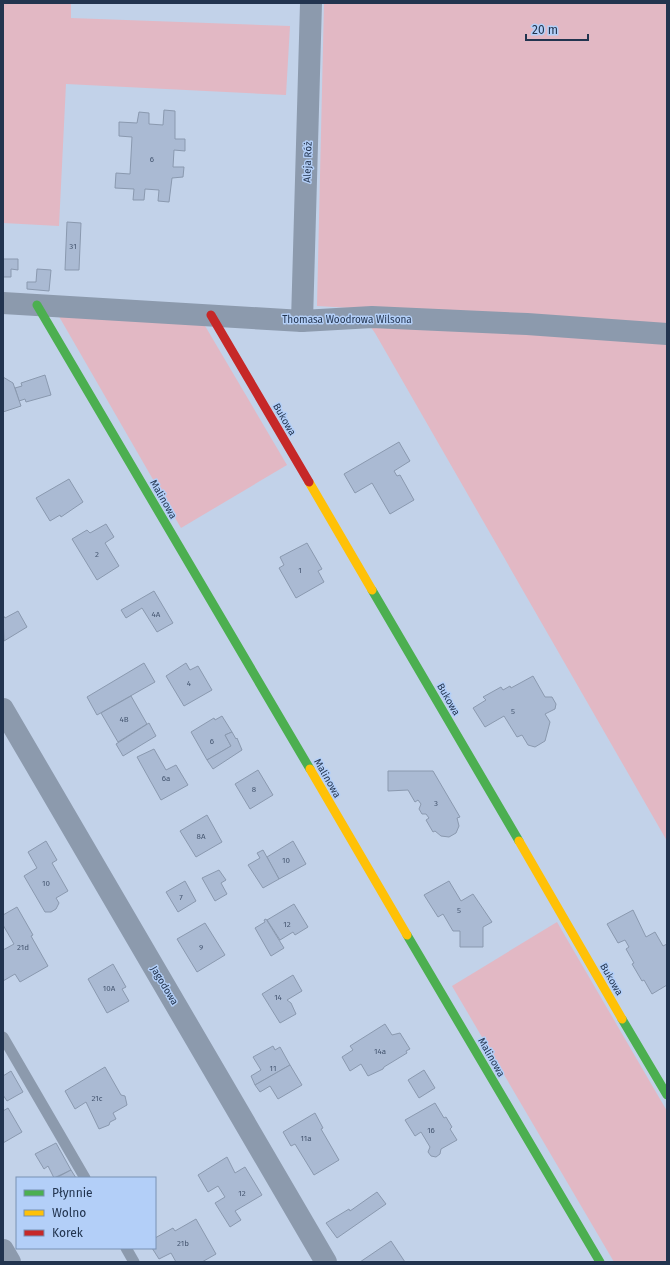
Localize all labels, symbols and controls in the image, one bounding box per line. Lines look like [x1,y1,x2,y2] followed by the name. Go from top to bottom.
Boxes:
[526,16,588,42] scale bar
[532,23,558,37] text: 20 m
[301,141,315,183] street label: Aleja Róż
[150,155,154,164] house number: 6
[69,242,77,251] house number: 31
[282,314,412,326] street label: Thomasa Woodrowa Wilsona
[270,401,298,438] street label: Bukowa
[147,478,179,521] street label: Malinowa
[95,550,99,559] house number: 2
[298,566,302,575] house number: 1
[152,610,161,619] house number: 4A
[187,679,192,688] house number: 4
[434,681,462,718] street label: Bukowa
[511,707,515,716] house number: 5
[119,715,129,724] house number: 4B
[210,737,214,746] house number: 6
[311,757,343,800] street label: Malinowa
[162,774,170,783] house number: 6a
[252,785,257,794] house number: 8
[434,799,438,808] house number: 3
[197,832,206,841] house number: 8A
[282,856,290,865] house number: 10
[42,879,50,888] house number: 10
[179,893,183,902] house number: 7
[457,906,461,915] house number: 5
[283,920,291,929] house number: 12
[17,943,29,952] house number: 21d
[199,943,203,952] house number: 9
[597,961,625,998] street label: Bukowa
[148,964,181,1007] street label: Jagodowa
[103,984,116,993] house number: 10A
[274,993,283,1002] house number: 14
[475,1036,507,1079] street label: Malinowa
[374,1047,386,1056] house number: 14a
[270,1064,276,1073] house number: 11
[91,1094,103,1103] house number: 21c
[427,1126,435,1135] house number: 16
[300,1134,312,1143] house number: 11a
[16,1177,156,1249] legend
[52,1186,93,1200] text: Płynnie
[238,1189,246,1198] house number: 12
[52,1206,86,1220] text: Wolno
[52,1226,84,1240] text: Korek
[177,1239,189,1248] house number: 21b

